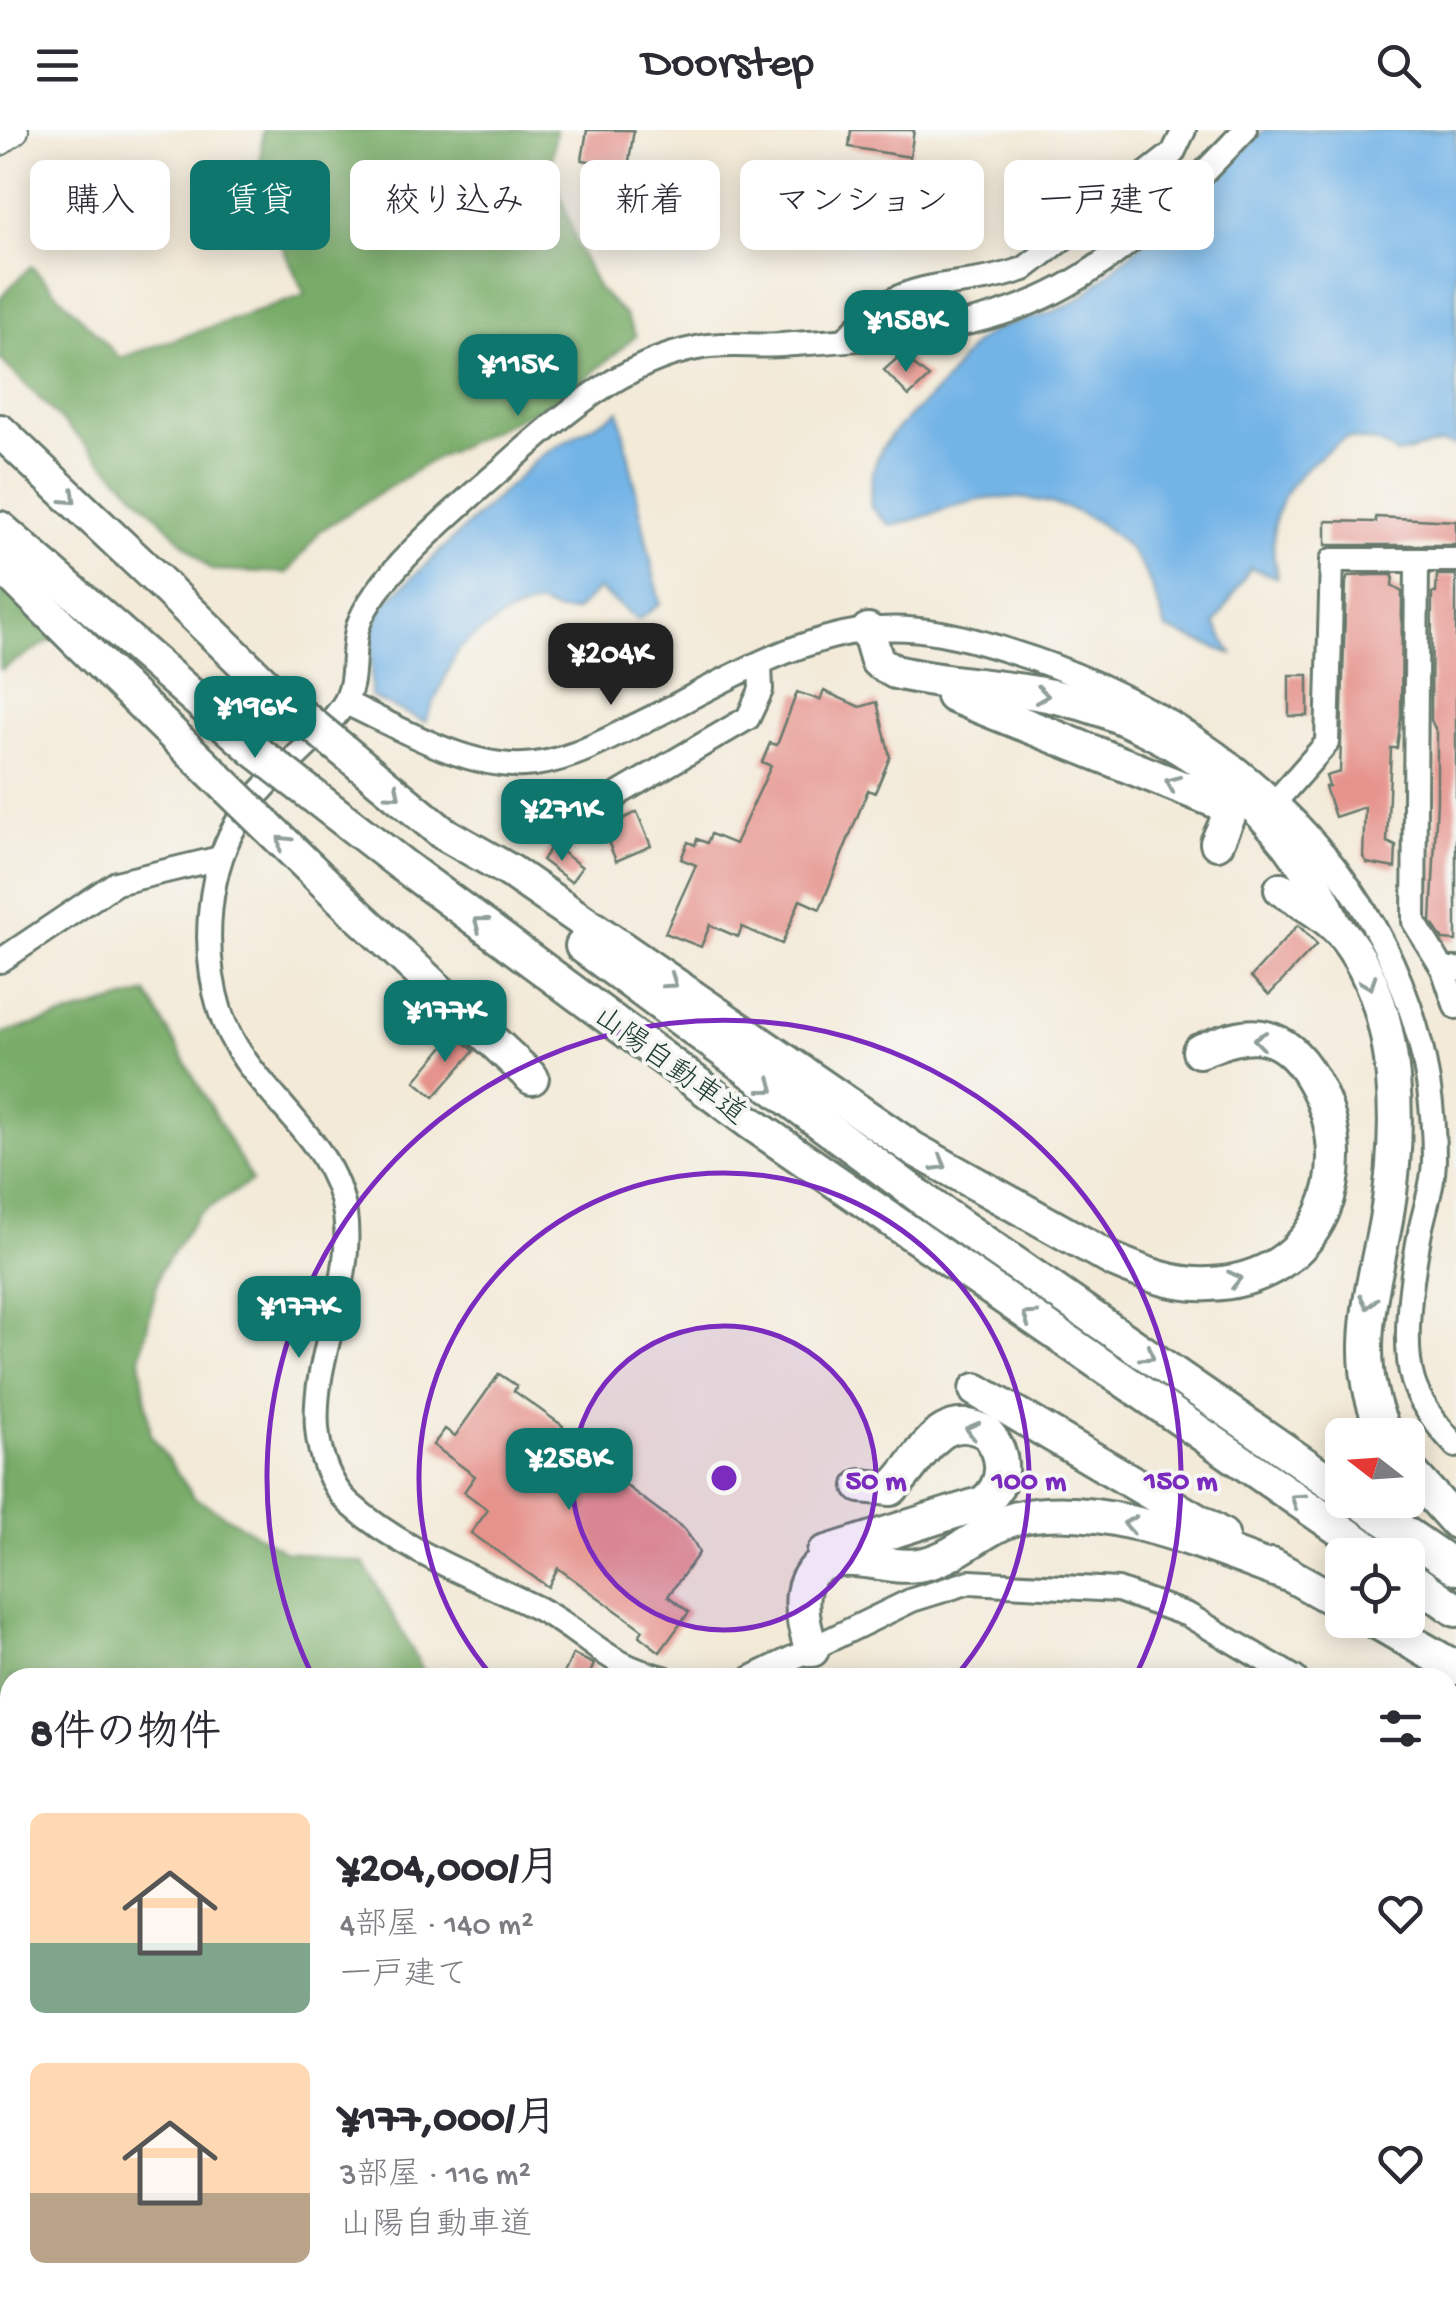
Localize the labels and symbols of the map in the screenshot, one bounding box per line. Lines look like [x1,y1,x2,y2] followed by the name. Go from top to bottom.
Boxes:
[836,290,976,375] pin: ¥158K
[448,334,588,419] pin: ¥115K
[59,486,77,504] one-way arrow
[541,623,681,708] pin: ¥204K
[185,676,325,761] pin: ¥196K
[1033,683,1050,704] one-way arrow
[1164,775,1182,795] one-way arrow
[492,779,632,864] pin: ¥271K
[382,781,400,799] one-way arrow
[277,836,295,854] one-way arrow
[473,918,491,935] one-way arrow
[659,970,678,988] one-way arrow
[1357,973,1377,991] one-way arrow
[375,980,515,1065] pin: ¥177K
[585,999,753,1135] street label: 山陽自動車道
[1251,1030,1268,1051] one-way arrow
[757,1075,775,1092] one-way arrow
[929,1152,947,1171] one-way arrow
[1226,1270,1243,1291] one-way arrow
[229,1276,369,1361] pin: ¥177K
[1358,1294,1379,1310] one-way arrow
[1021,1311,1040,1329] one-way arrow
[1136,1343,1155,1361] one-way arrow
[1325,1418,1425,1518] north arrow
[964,1420,981,1441] one-way arrow
[499,1428,639,1513] pin: ¥258K
[706,1460,742,1496] centre of rings
[845,1466,907,1501] text: 50 m
[991,1466,1067,1501] text: 100 m
[1143,1466,1218,1501] text: 150 m
[1289,1494,1308,1512] one-way arrow
[1121,1514,1138,1535] one-way arrow

